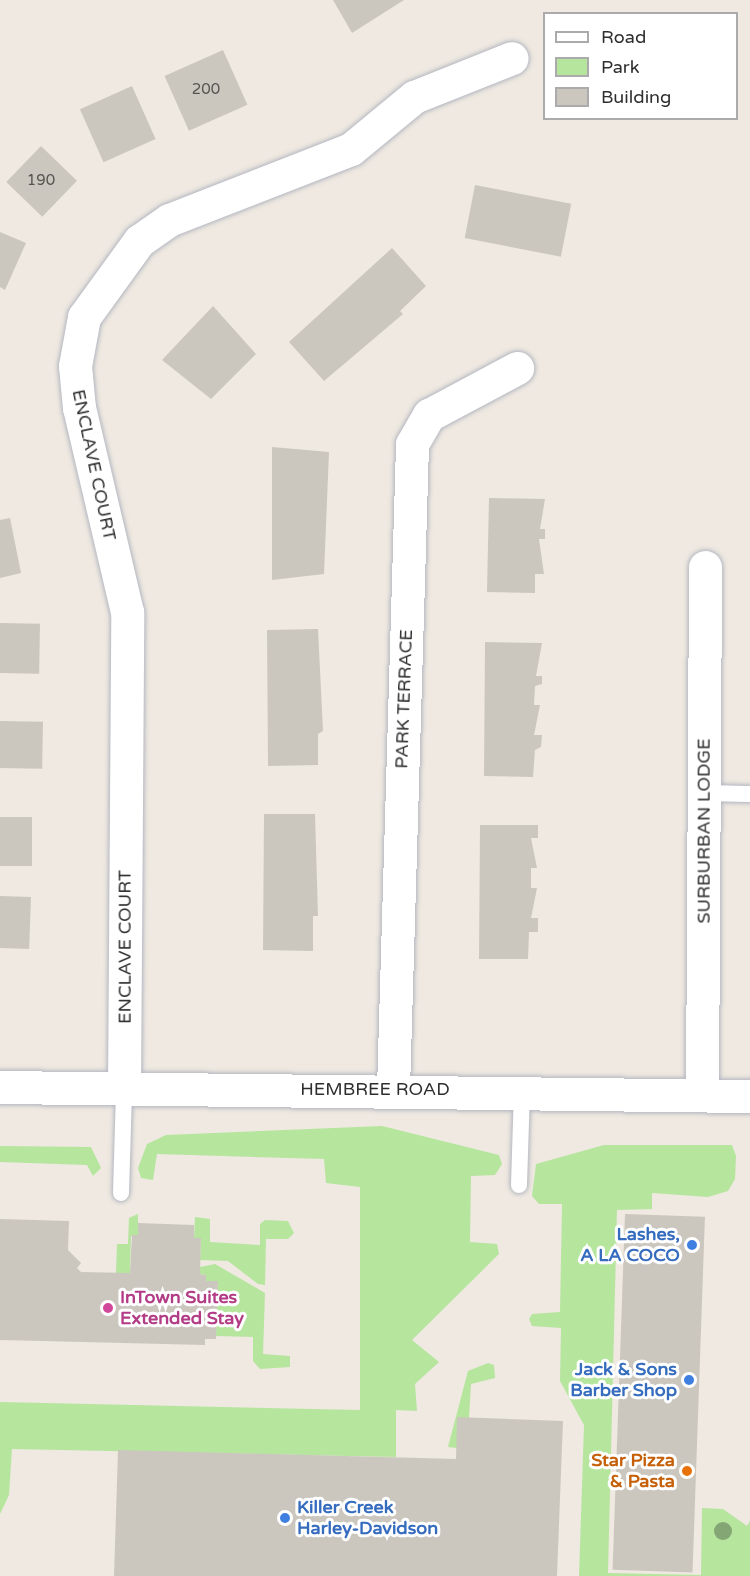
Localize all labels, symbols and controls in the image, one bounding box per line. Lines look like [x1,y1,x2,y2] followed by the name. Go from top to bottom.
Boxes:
[543,12,738,120] legend
[601,26,646,48] text: Road
[601,56,639,78] text: Park
[192,81,220,99] house number: 200
[601,86,671,108] text: Building
[27,172,55,190] house number: 190
[67,387,121,543] street label: ENCLAVE COURT
[391,629,417,769] street label: PARK TERRACE
[693,738,715,924] street label: SURBURBAN LODGE
[114,870,136,1024] street label: ENCLAVE COURT
[300,1078,450,1100] street label: HEMBREE ROAD
[580,1224,680,1266] place label: Lashes, A LA COCO
[685,1238,699,1252] marker: Lashes, A LA COCO
[120,1287,244,1330] place label: InTown Suites Extended Stay
[101,1301,115,1315] marker: InTown Suites Extended Stay
[570,1359,677,1402] place label: Jack & Sons Barber Shop
[682,1373,696,1387] marker: Jack & Sons Barber Shop
[591,1450,675,1492] place label: Star Pizza & Pasta
[680,1464,694,1478] marker: Star Pizza & Pasta
[297,1497,438,1540] place label: Killer Creek Harley-Davidson
[278,1511,292,1525] marker: Killer Creek Harley-Davidson

